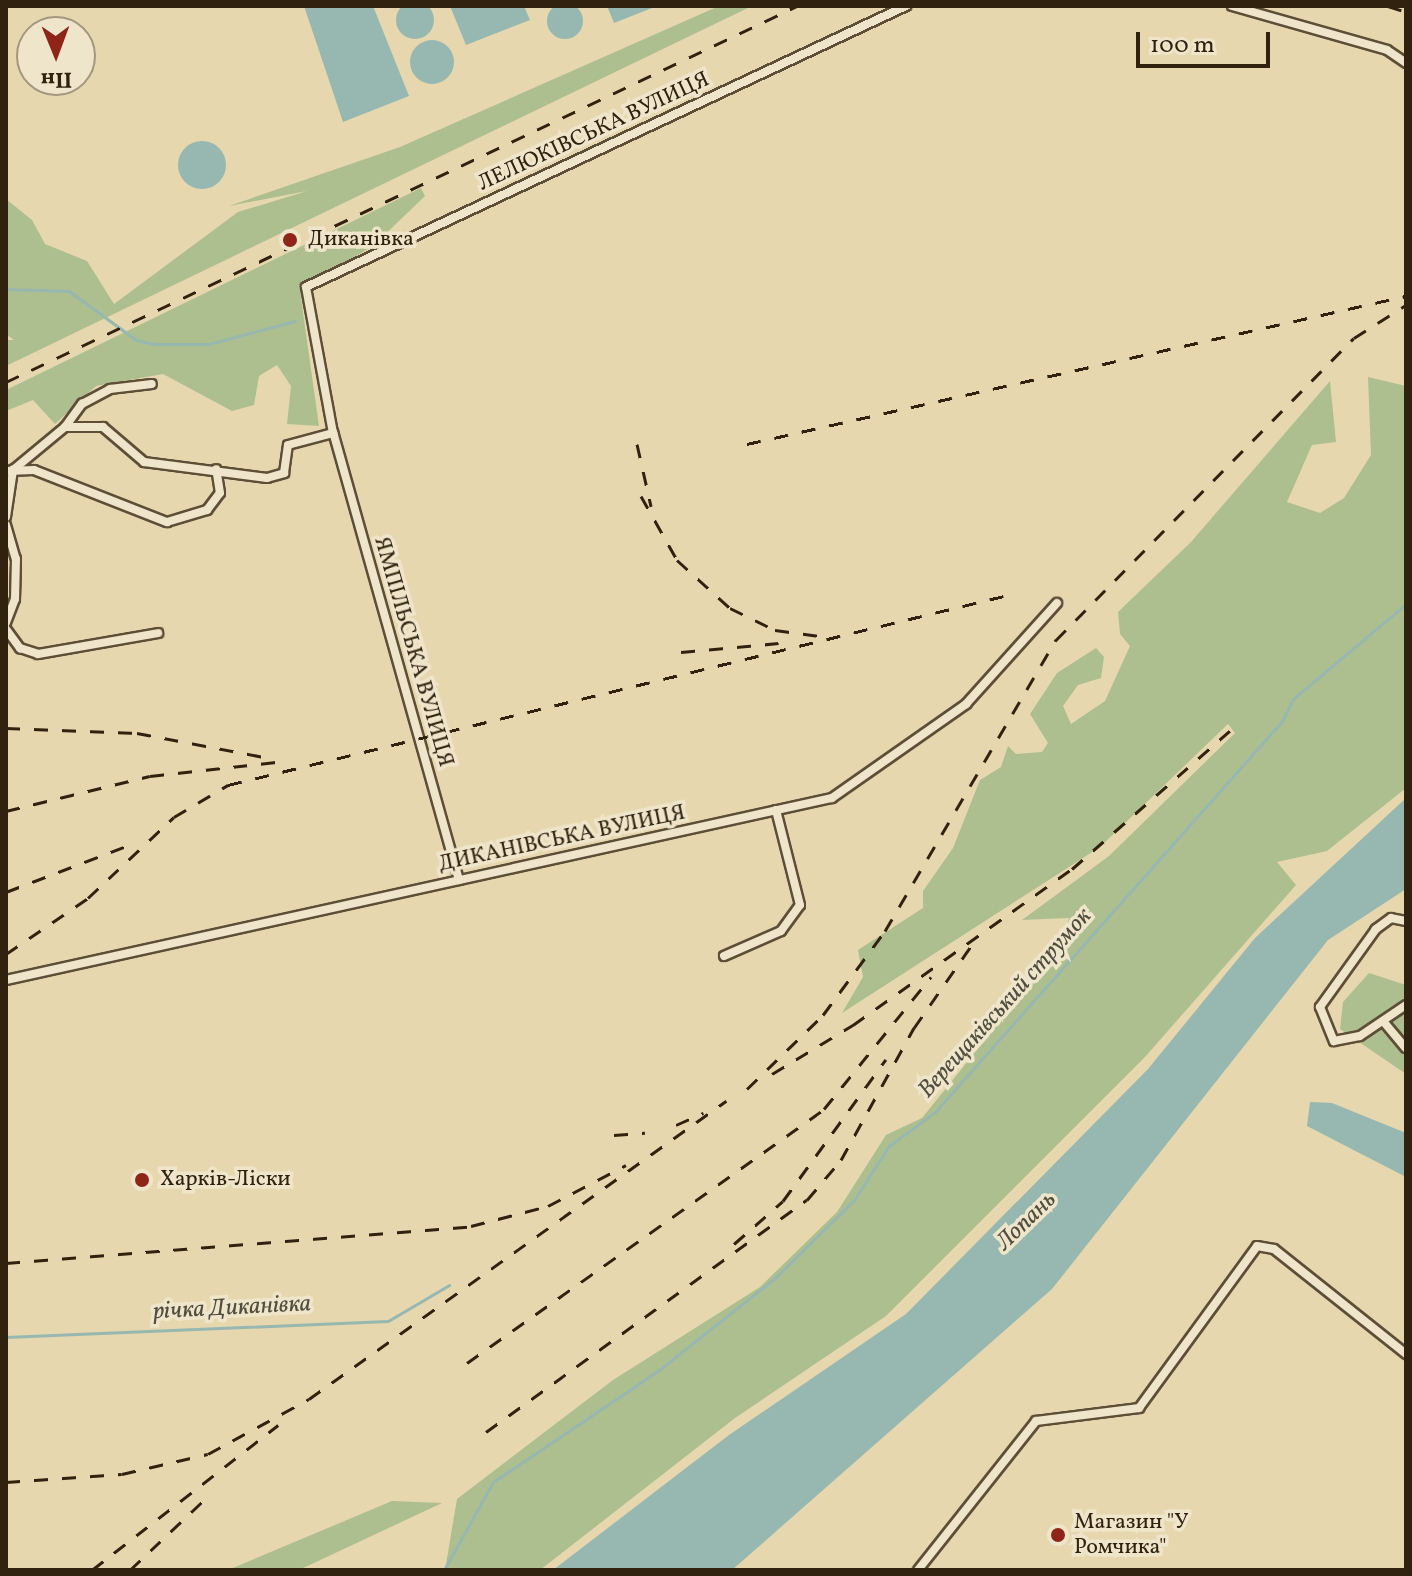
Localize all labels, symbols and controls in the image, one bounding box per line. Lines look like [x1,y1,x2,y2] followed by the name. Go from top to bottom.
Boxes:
[16,16,96,96] north arrow
[1140,16,1274,66] scale bar
[1150,29,1215,63] text: 100 m
[40,63,72,94] text: Пн
[474,67,714,197] street label: ЛЕЛЮКІВСЬКА ВУЛИЦЯ
[308,227,414,253] place label: Диканівка
[279,229,301,251] marker: Диканівка
[367,534,459,770] street label: ЯМПІЛЬСЬКА ВУЛИЦЯ
[436,800,688,878] street label: ДИКАНІВСЬКА ВУЛИЦЯ
[913,903,1099,1105] water label: Верещаківський струмок
[160,1167,291,1193] place label: Харків-Ліски
[131,1169,153,1191] marker: Харків-Ліски
[991,1186,1063,1258] water label: Лопань
[152,1290,312,1328] water label: річка Диканівка
[1074,1509,1189,1560] place label: Магазин "У Ромчика"
[1049,1526,1067,1544] marker: Магазин "У Ромчика"

